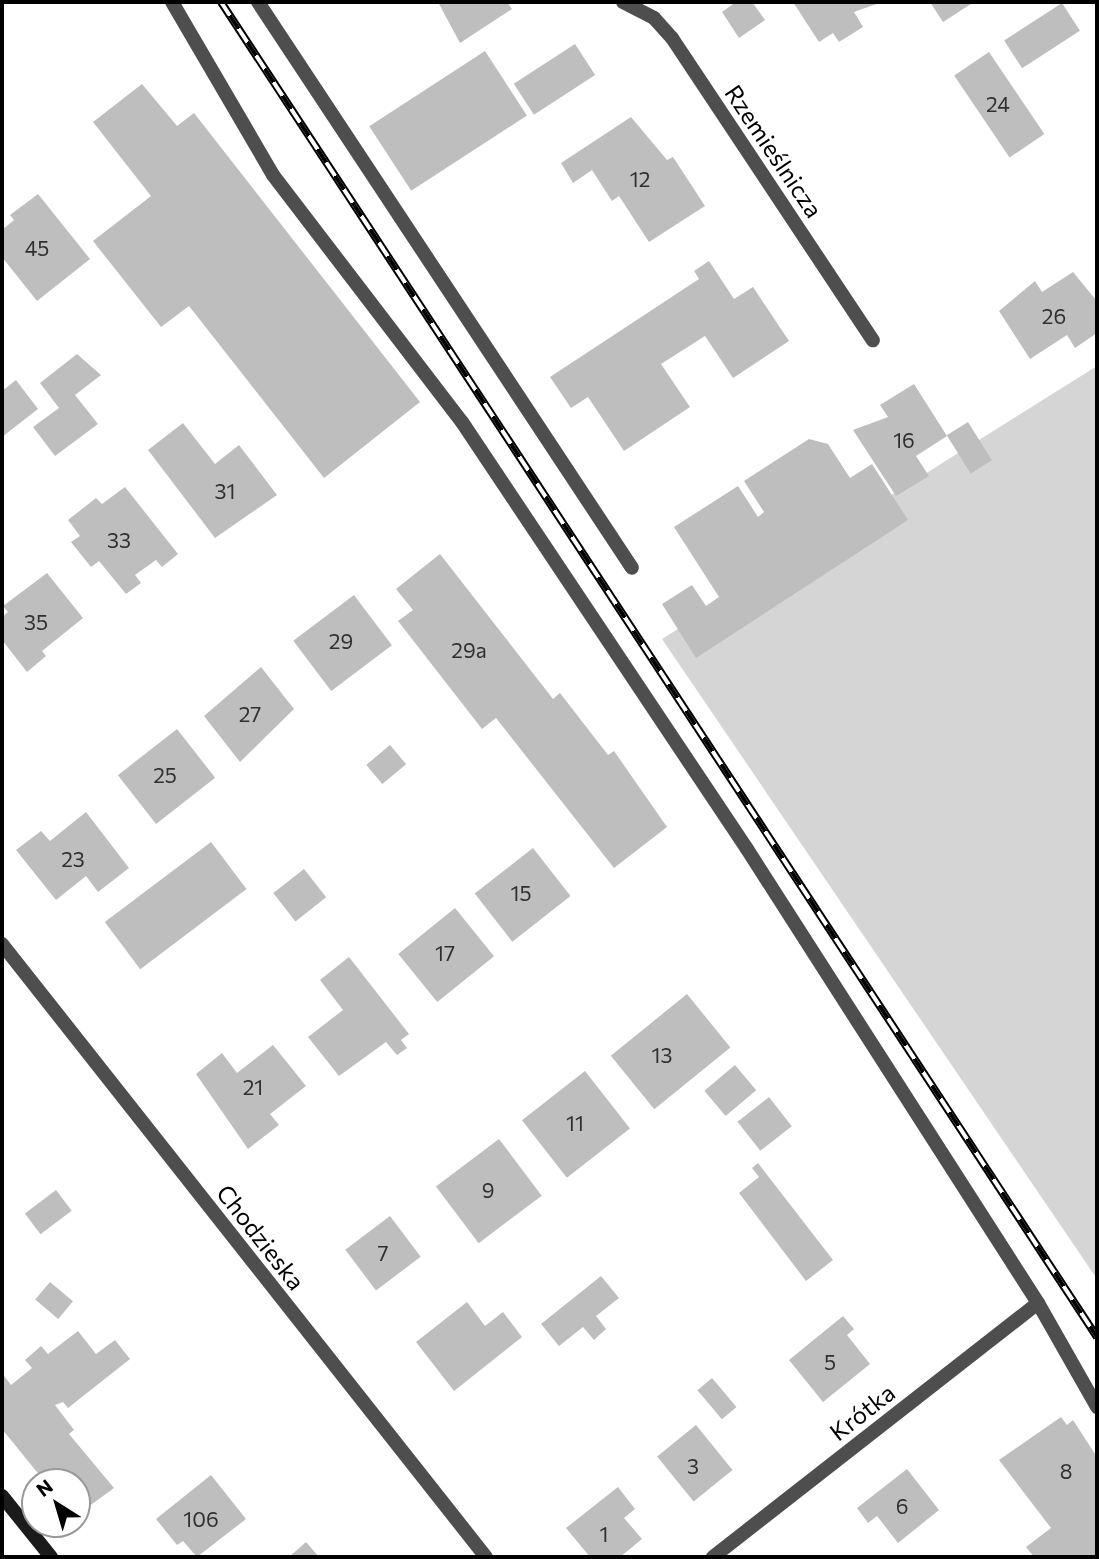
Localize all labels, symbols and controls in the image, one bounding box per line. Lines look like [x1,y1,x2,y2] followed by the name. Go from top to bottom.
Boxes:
[719,79,829,223] street label: Rzemieślnicza
[986,91,1010,117] house number: 24
[630,166,650,192] house number: 12
[25,235,49,261] house number: 45
[1042,303,1066,329] house number: 26
[893,427,915,453] house number: 16
[215,478,235,504] house number: 31
[107,527,131,553] house number: 33
[24,609,48,635] house number: 35
[329,628,353,654] house number: 29
[451,637,487,663] house number: 29a
[239,701,261,727] house number: 27
[153,762,177,788] house number: 25
[61,846,85,872] house number: 23
[510,880,532,906] house number: 15
[435,940,455,966] house number: 17
[652,1042,672,1068] house number: 13
[243,1074,263,1100] house number: 21
[566,1110,584,1136] house number: 11
[482,1177,494,1203] house number: 9
[211,1179,311,1295] street label: Chodzieska
[377,1240,389,1266] house number: 7
[824,1349,836,1375] house number: 5
[824,1378,900,1446] street label: Krótka
[687,1453,699,1479] house number: 3
[1060,1458,1072,1484] house number: 8
[21,1468,91,1538] north arrow
[32,1474,57,1501] text: N
[896,1493,908,1519] house number: 6
[183,1506,219,1532] house number: 106
[600,1521,608,1547] house number: 1

